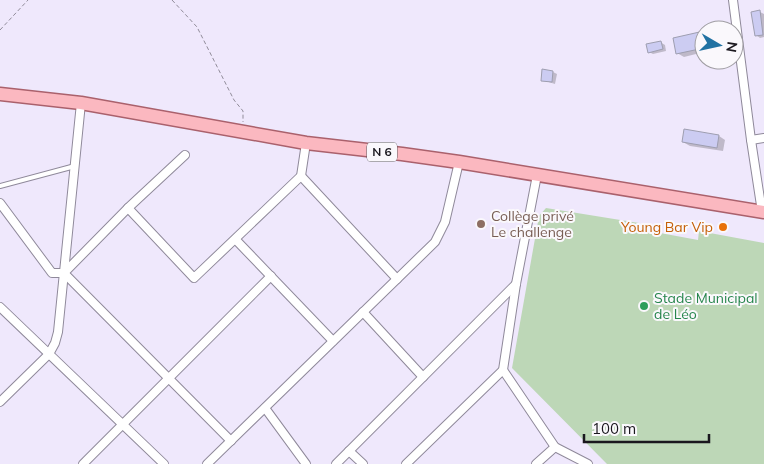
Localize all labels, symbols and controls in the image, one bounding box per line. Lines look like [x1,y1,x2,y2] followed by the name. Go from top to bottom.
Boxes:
[694,20,744,70] north arrow
[722,40,742,54] text: N
[367,142,397,162] road number: N 6
[491,207,574,241] place label: Collège privé Le challenge
[475,218,487,230] marker: Collège privé Le challenge
[620,218,713,236] place label: Young Bar Vip
[717,221,729,233] marker: Young Bar Vip
[654,289,758,323] place label: Stade Municipal de Léo
[638,300,650,312] marker: Stade Municipal de Léo
[584,412,709,444] scale bar
[592,419,636,438] text: 100 m

